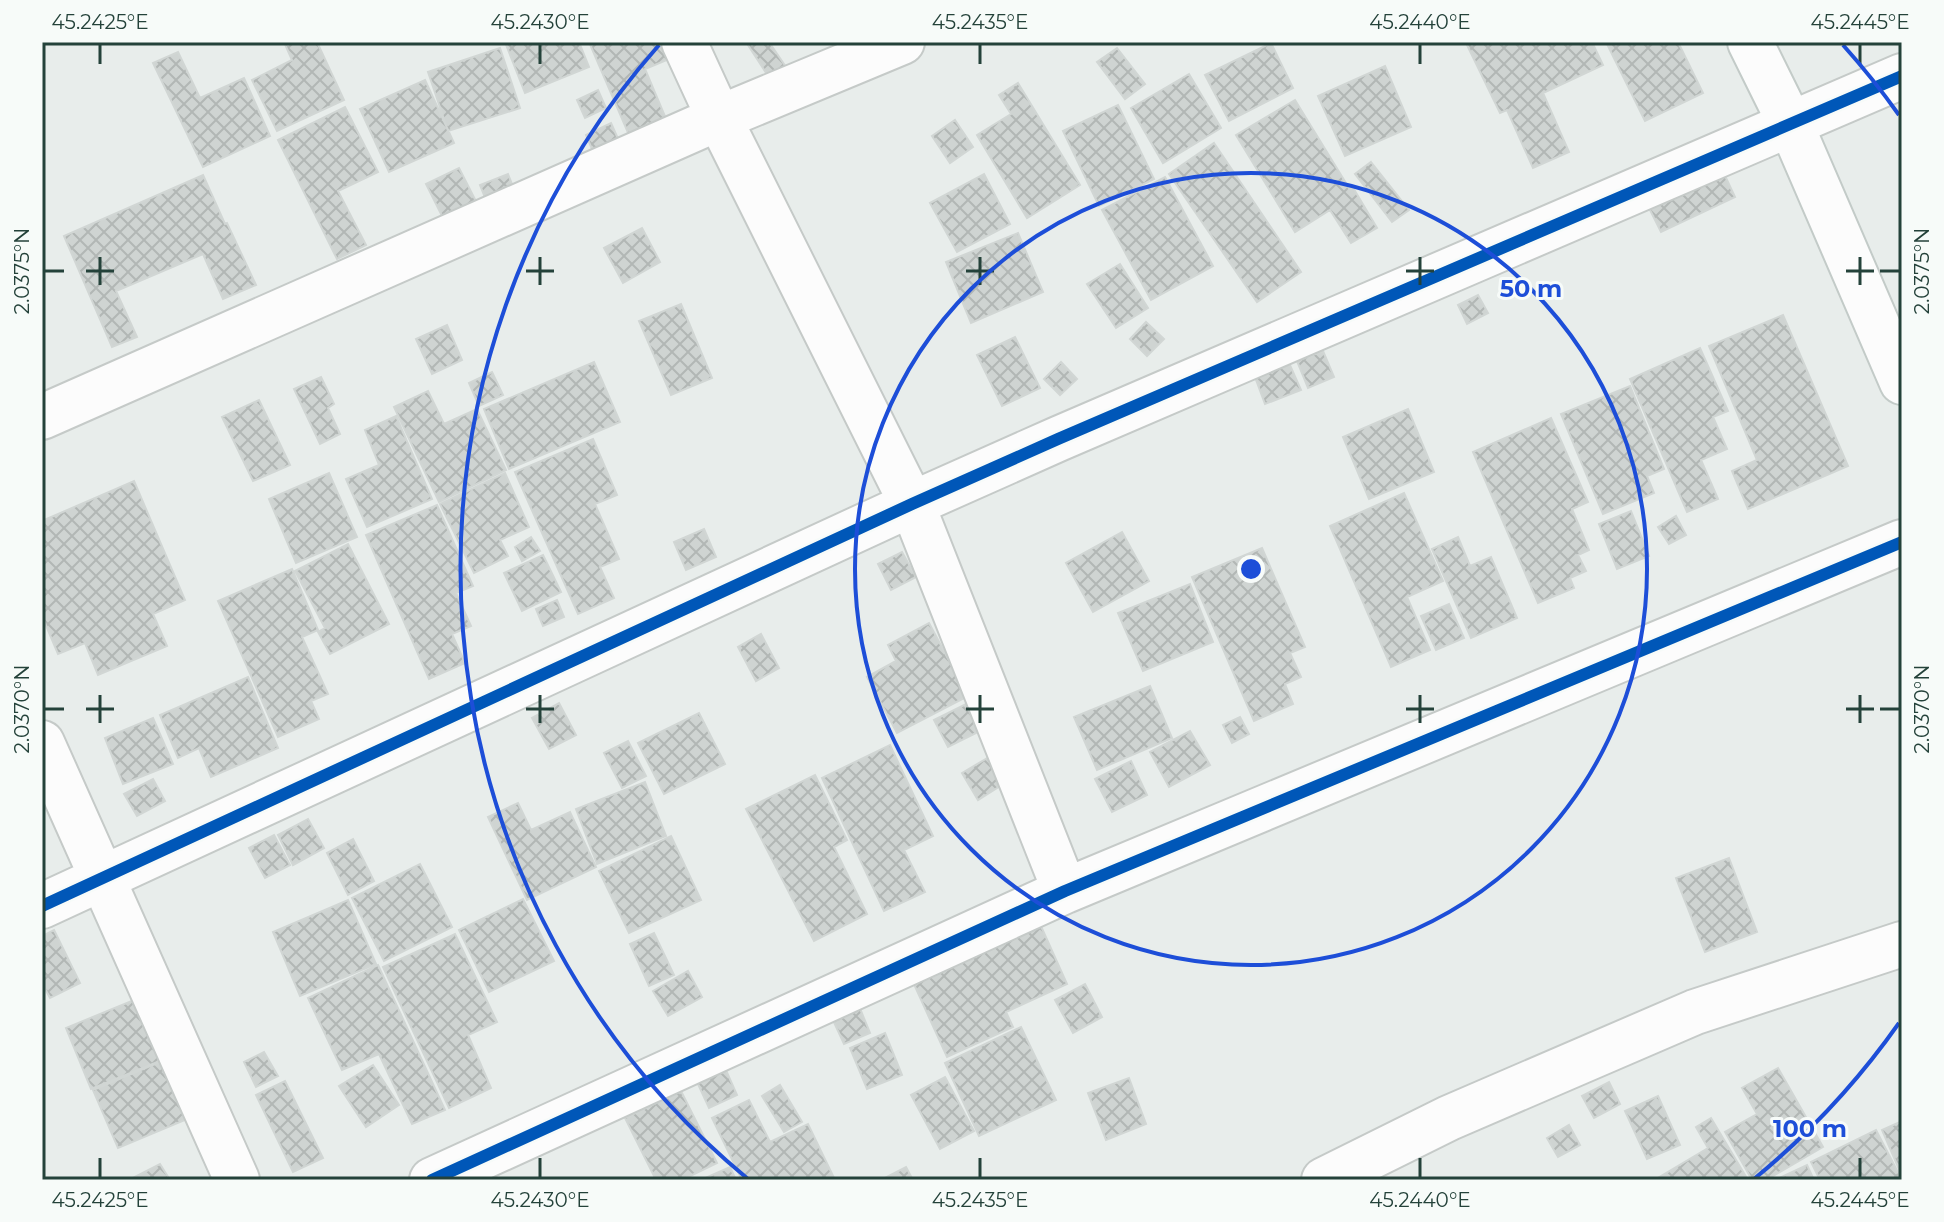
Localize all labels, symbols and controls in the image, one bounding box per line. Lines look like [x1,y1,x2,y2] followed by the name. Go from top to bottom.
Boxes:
[51,10,149,34] text: 45.2425°E
[490,10,590,34] text: 45.2430°E
[932,10,1028,34] text: 45.2435°E
[1369,10,1471,34] text: 45.2440°E
[1810,10,1910,34] text: 45.2445°E
[10,228,34,314] text: 2.0375°N
[1910,228,1934,314] text: 2.0375°N
[1500,274,1562,303] text: 50 m
[1237,555,1265,583] centre of rings
[10,665,34,753] text: 2.0370°N
[1910,665,1934,753] text: 2.0370°N
[1773,1114,1847,1143] text: 100 m
[51,1188,149,1212] text: 45.2425°E
[490,1188,590,1212] text: 45.2430°E
[932,1188,1028,1212] text: 45.2435°E
[1369,1188,1471,1212] text: 45.2440°E
[1810,1188,1910,1212] text: 45.2445°E

